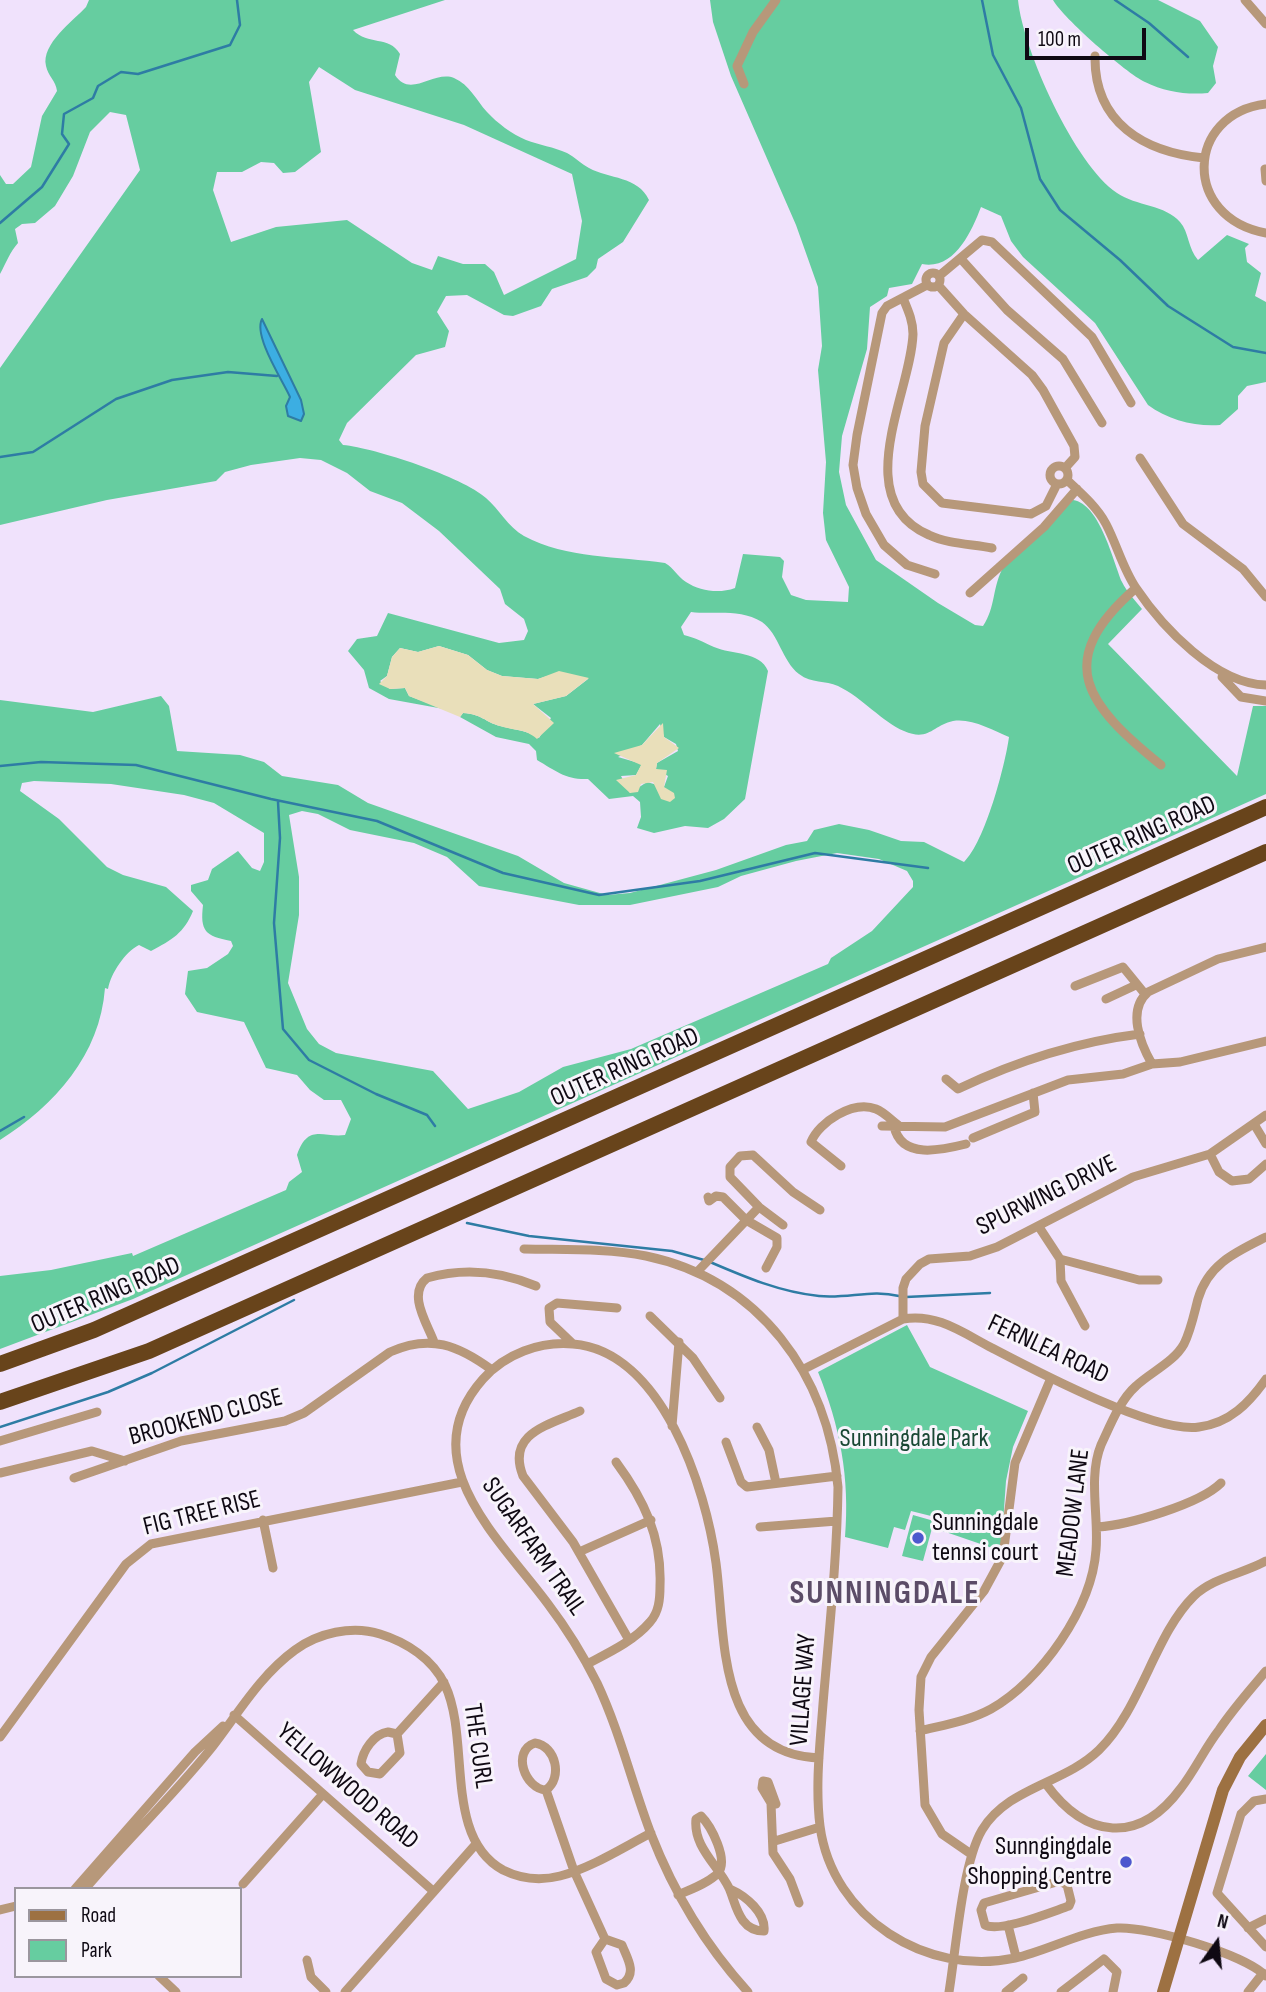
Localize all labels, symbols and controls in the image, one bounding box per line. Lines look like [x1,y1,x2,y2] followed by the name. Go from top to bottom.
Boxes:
[1028,14,1149,58] scale bar
[1038,27,1081,52] text: 100 m
[1063,789,1221,883] street label: OUTER RING ROAD
[546,1021,704,1115] street label: OUTER RING ROAD
[972,1149,1122,1243] street label: SPURWING DRIVE
[27,1251,185,1341] street label: OUTER RING ROAD
[982,1308,1114,1392] street label: FERNLEA ROAD
[126,1383,286,1453] street label: BROOKEND CLOSE
[840,1423,988,1455] park label: Sunningdale Park
[1051,1447,1097,1579] street label: MEADOW LANE
[474,1472,592,1622] street label: SUGARFARM TRAIL
[140,1484,264,1544] street label: FIG TREE RISE
[932,1507,1039,1568] place label: Sunningdale tennsi court
[910,1530,926,1546] marker: Sunningdale tennsi court
[791,1575,979,1615] district label: SUNNINGDALE
[785,1633,823,1747] street label: VILLAGE WAY
[456,1701,498,1791] street label: THE CURL
[270,1717,424,1857] street label: YELLOWWOOD ROAD
[967,1831,1112,1892] place label: Sunngingdale Shopping Centre
[1118,1854,1134,1870] marker: Sunngingdale Shopping Centre
[14,1887,242,1978] legend
[81,1903,116,1928] text: Road
[1182,1908,1252,1978] north arrow
[1215,1910,1230,1935] text: N
[81,1938,112,1963] text: Park

